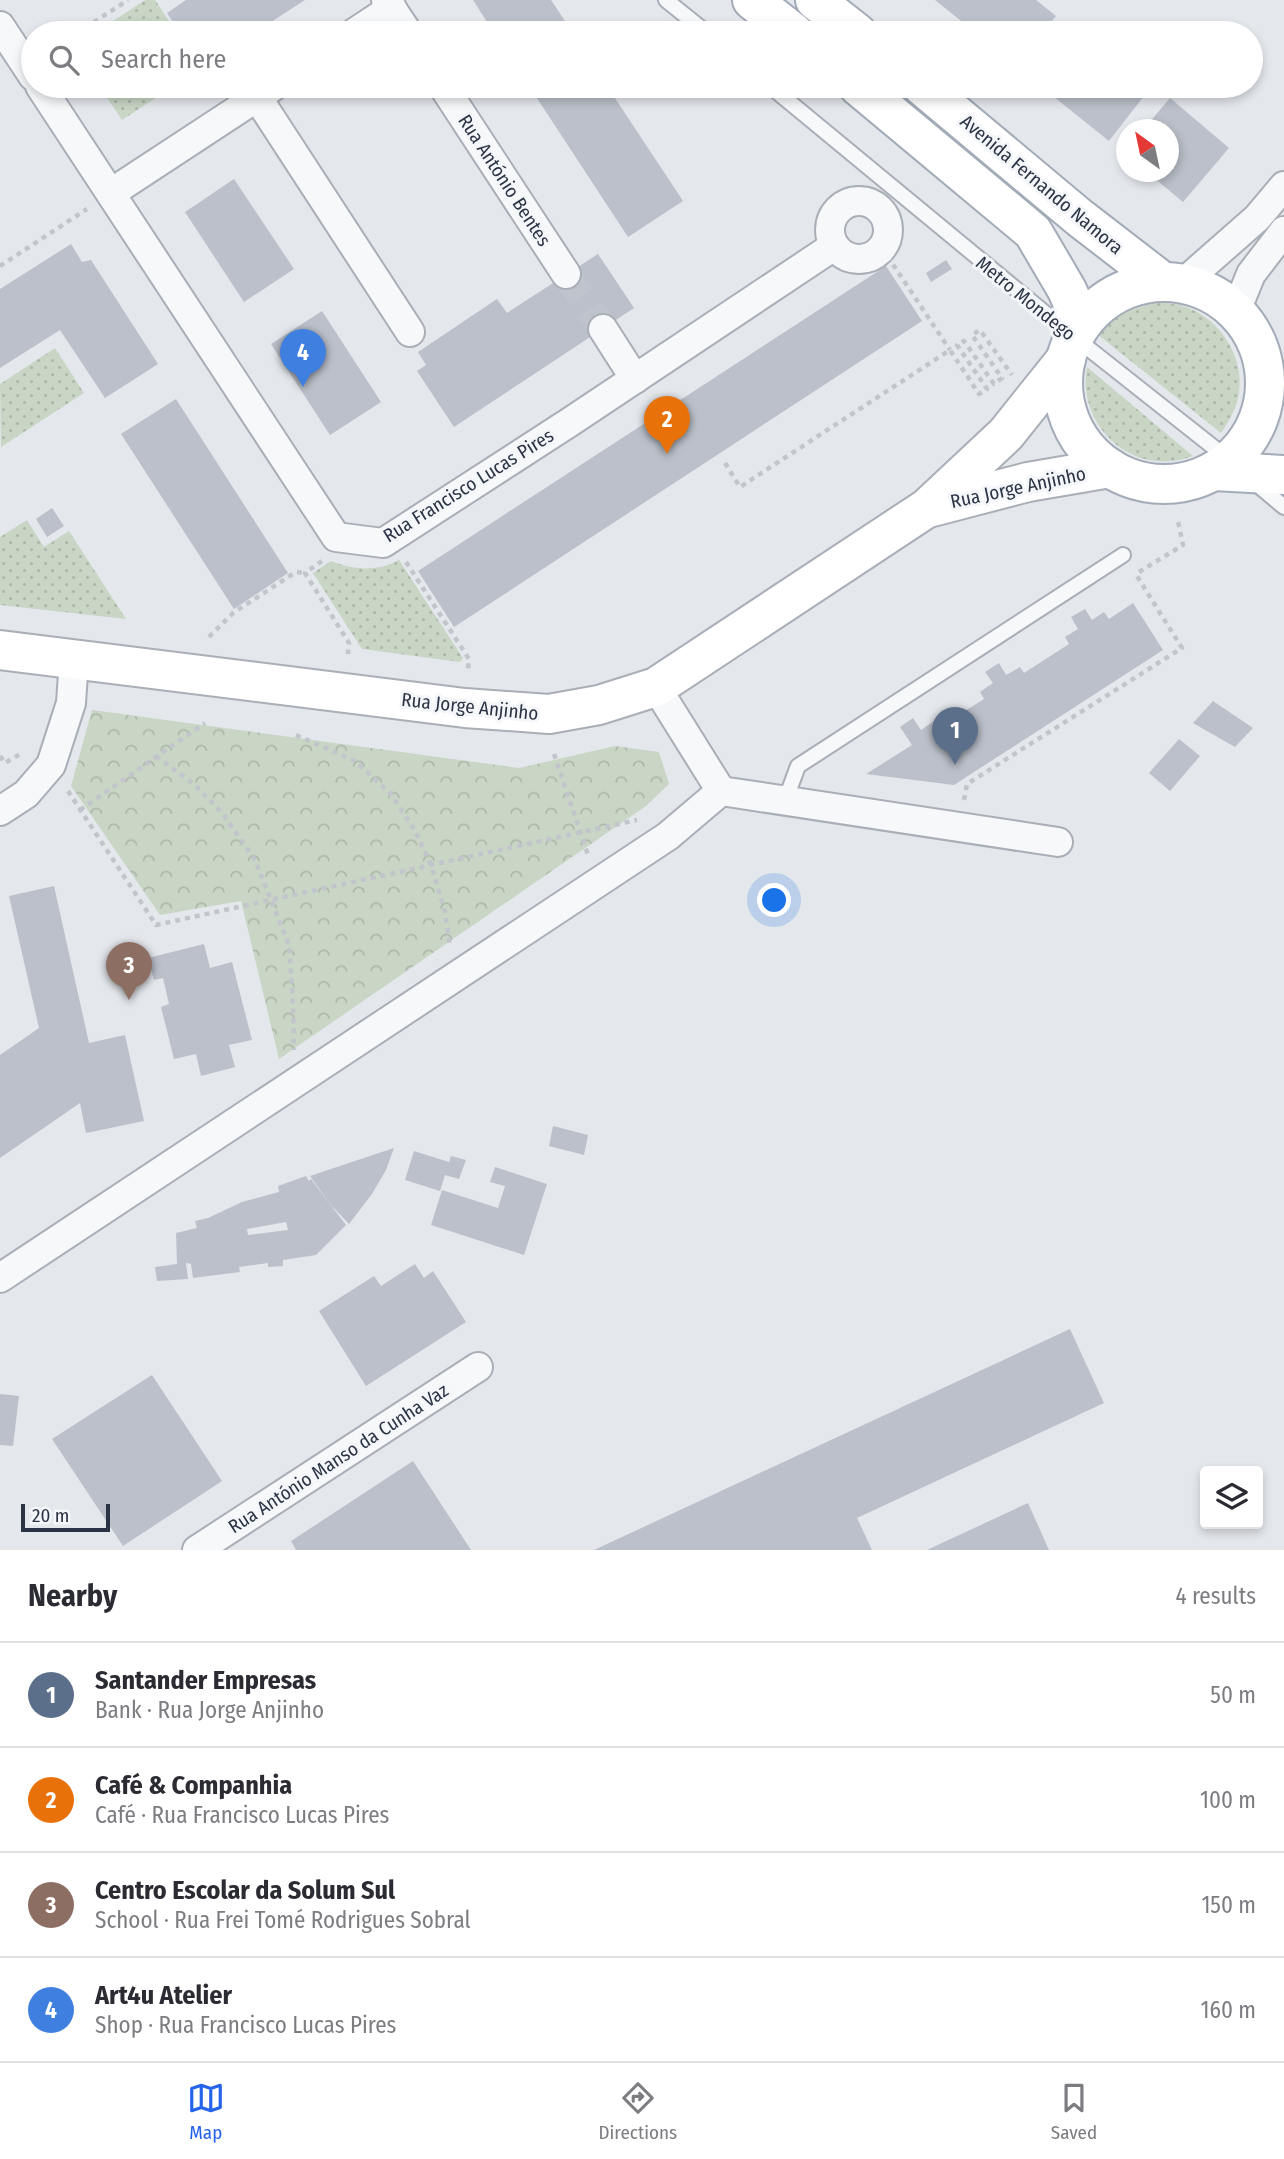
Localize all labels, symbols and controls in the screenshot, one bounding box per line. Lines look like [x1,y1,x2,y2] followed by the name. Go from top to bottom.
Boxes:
[21,21,1263,98] search box
[45,41,83,79] icon: search
[101,44,226,75] text: Search here
[453,110,556,250] street label: Rua António Bentes
[956,110,1128,259] street label: Avenida Fernando Namora
[1116,119,1179,182] north arrow
[971,251,1080,346] street label: Metro Mondego
[280,329,326,387] pin: 4
[644,396,690,454] pin: 2
[379,424,558,547] street label: Rua Francisco Lucas Pires
[948,462,1088,513] street label: Rua Jorge Anjinho
[400,688,540,725] street label: Rua Jorge Anjinho
[932,707,978,765] pin: 1
[757,883,791,917] your location
[106,942,152,1000] pin: 3
[224,1378,453,1538] street label: Rua António Manso da Cunha Vaz
[1200,1466,1263,1529] map controls
[1200,1466,1263,1529] button: layers
[21,1501,110,1533] scale bar
[32,1504,69,1527] text: 20 m
[28,1578,117,1614] text: Nearby
[1175,1582,1256,1610] text: 4 results
[95,1665,316,1696] text: Santander Empresas
[46,1681,56,1709] text: 1
[1210,1681,1256,1709] text: 50 m
[95,1696,324,1724] text: Bank · Rua Jorge Anjinho
[95,1770,292,1801] text: Café & Companhia
[46,1786,56,1814] text: 2
[1200,1786,1256,1814] text: 100 m
[95,1801,389,1829] text: Café · Rua Francisco Lucas Pires
[95,1875,395,1906] text: Centro Escolar da Solum Sul
[46,1891,56,1919] text: 3
[1201,1891,1256,1919] text: 150 m
[95,1906,471,1934] text: School · Rua Frei Tomé Rodrigues Sobral
[95,1980,232,2011] text: Art4u Atelier
[45,1996,57,2024] text: 4
[1201,1996,1256,2024] text: 160 m
[95,2011,396,2039] text: Shop · Rua Francisco Lucas Pires
[187,2079,225,2144] tab: Map
[599,2079,677,2144] tab: Directions
[1051,2079,1097,2144] tab: Saved

